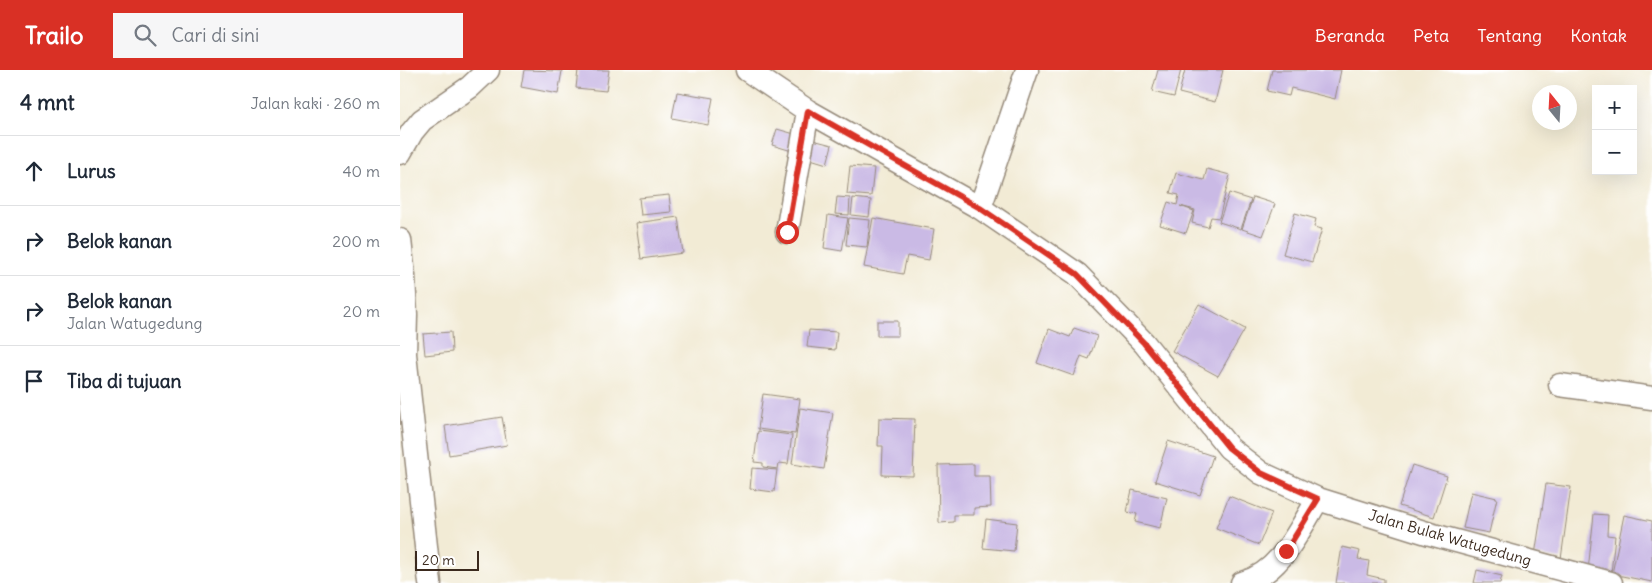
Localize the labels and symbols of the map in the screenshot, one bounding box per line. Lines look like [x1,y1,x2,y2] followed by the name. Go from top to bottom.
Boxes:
[1532,85,1577,130] north arrow
[776,221,799,244] route start
[1366,505,1534,570] street label: Jalan Bulak Watugedung
[1275,540,1298,563] route end
[415,548,479,571] scale bar

